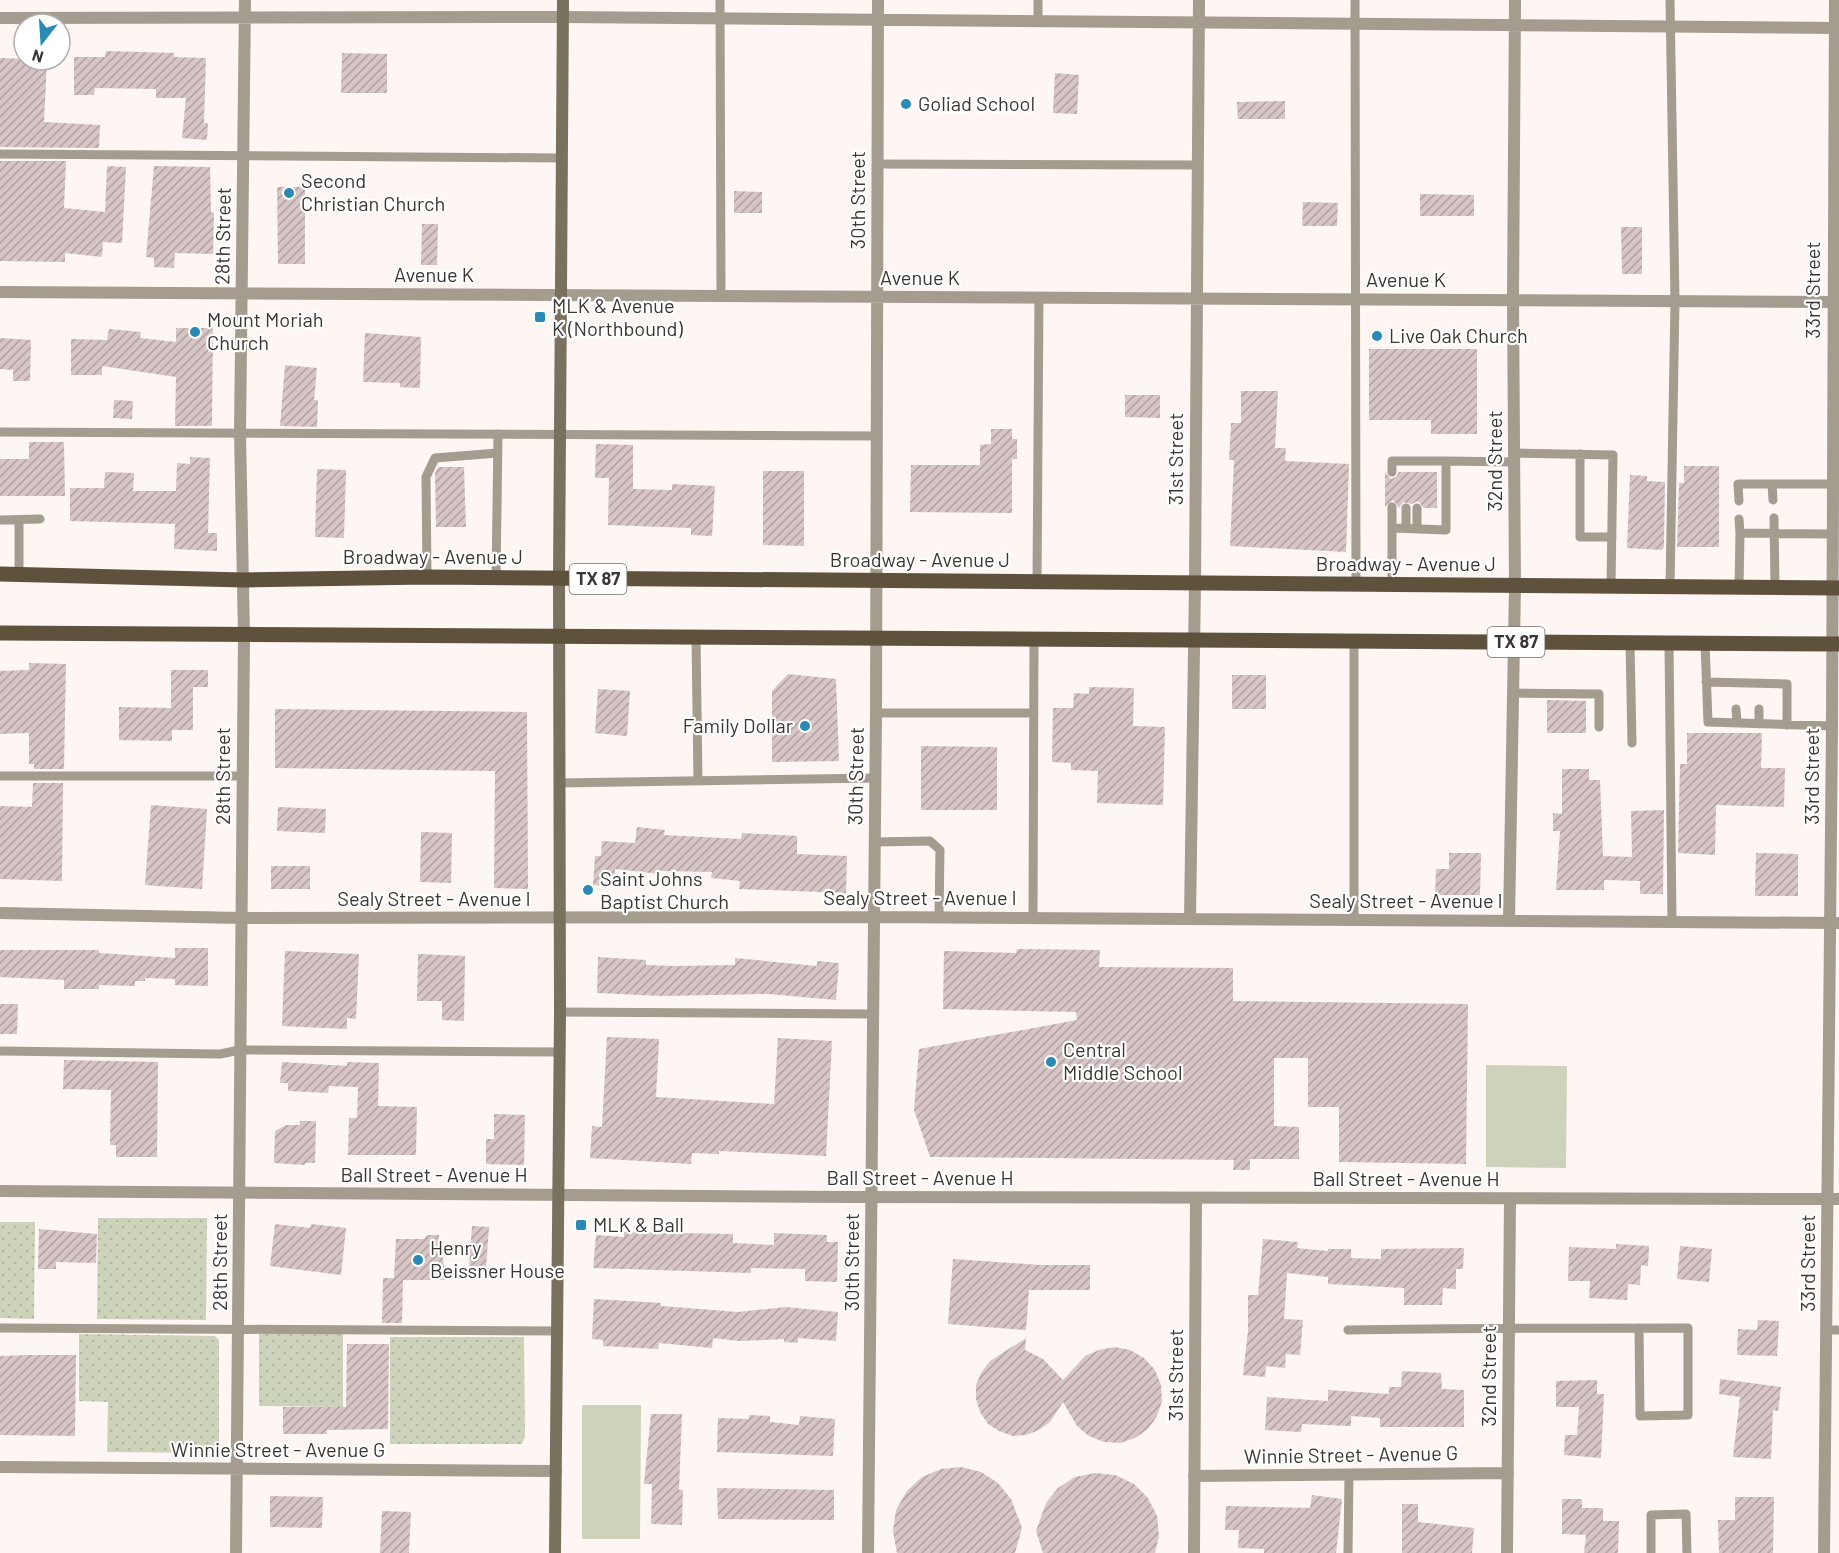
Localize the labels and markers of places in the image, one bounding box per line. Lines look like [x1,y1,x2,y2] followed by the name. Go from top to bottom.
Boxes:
[918,91,1035,115] place label: Goliad School
[899,97,913,111] marker: Goliad School
[301,168,445,215] place label: Second Christian Church
[282,186,296,200] marker: Second Christian Church
[552,293,683,340] place label: MLK & Avenue K (Northbound)
[207,307,324,354] place label: Mount Moriah Church
[533,310,547,324] marker: MLK & Avenue K (Northbound)
[1389,323,1528,347] place label: Live Oak Church
[188,325,202,339] marker: Mount Moriah Church
[1370,329,1384,343] marker: Live Oak Church
[683,713,793,737] place label: Family Dollar
[798,719,812,733] marker: Family Dollar
[600,866,729,913] place label: Saint Johns Baptist Church
[581,883,595,897] marker: Saint Johns Baptist Church
[1063,1037,1183,1084] place label: Central Middle School
[1044,1055,1058,1069] marker: Central Middle School
[593,1212,684,1236] place label: MLK & Ball
[574,1218,588,1232] marker: MLK & Ball
[430,1235,565,1282] place label: Henry Beissner House
[411,1253,425,1267] marker: Henry Beissner House

